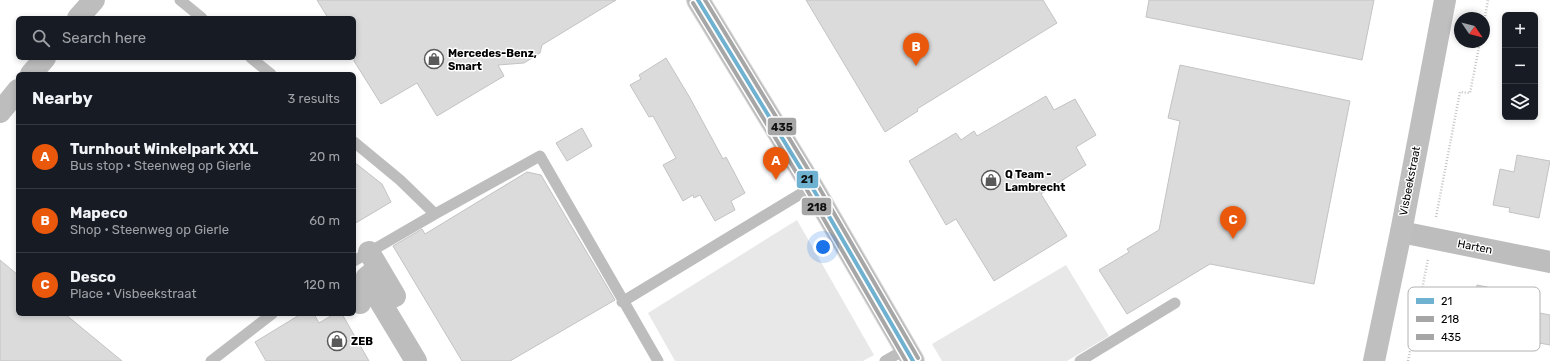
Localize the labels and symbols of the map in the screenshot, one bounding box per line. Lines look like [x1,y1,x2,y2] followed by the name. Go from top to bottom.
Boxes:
[1454,12,1490,48] north arrow
[903,33,929,66] pin: B
[448,47,537,73] place label: Mercedes-Benz, Smart
[423,48,445,70] shop icon: Mercedes-Benz, Smart
[767,117,797,136] line badge: 435
[771,121,793,134] text: 435
[1397,145,1423,217] street label: Visbeekstraat
[763,147,789,180] pin: A
[1005,168,1065,194] place label: Q Team - Lambrecht
[980,169,1002,191] shop icon: Q Team - Lambrecht
[796,170,819,189] line badge: 21
[801,173,813,186] text: 21
[801,197,832,216] line badge: 218
[807,201,827,214] text: 218
[1220,206,1246,239] pin: C
[813,237,833,257] your location
[1456,237,1494,257] street label: Harten
[1408,287,1540,351] legend
[1441,295,1452,308] text: 21
[1441,313,1459,326] text: 218
[326,330,348,352] shop icon: ZEB
[1441,331,1461,344] text: 435
[351,335,373,348] place label: ZEB

